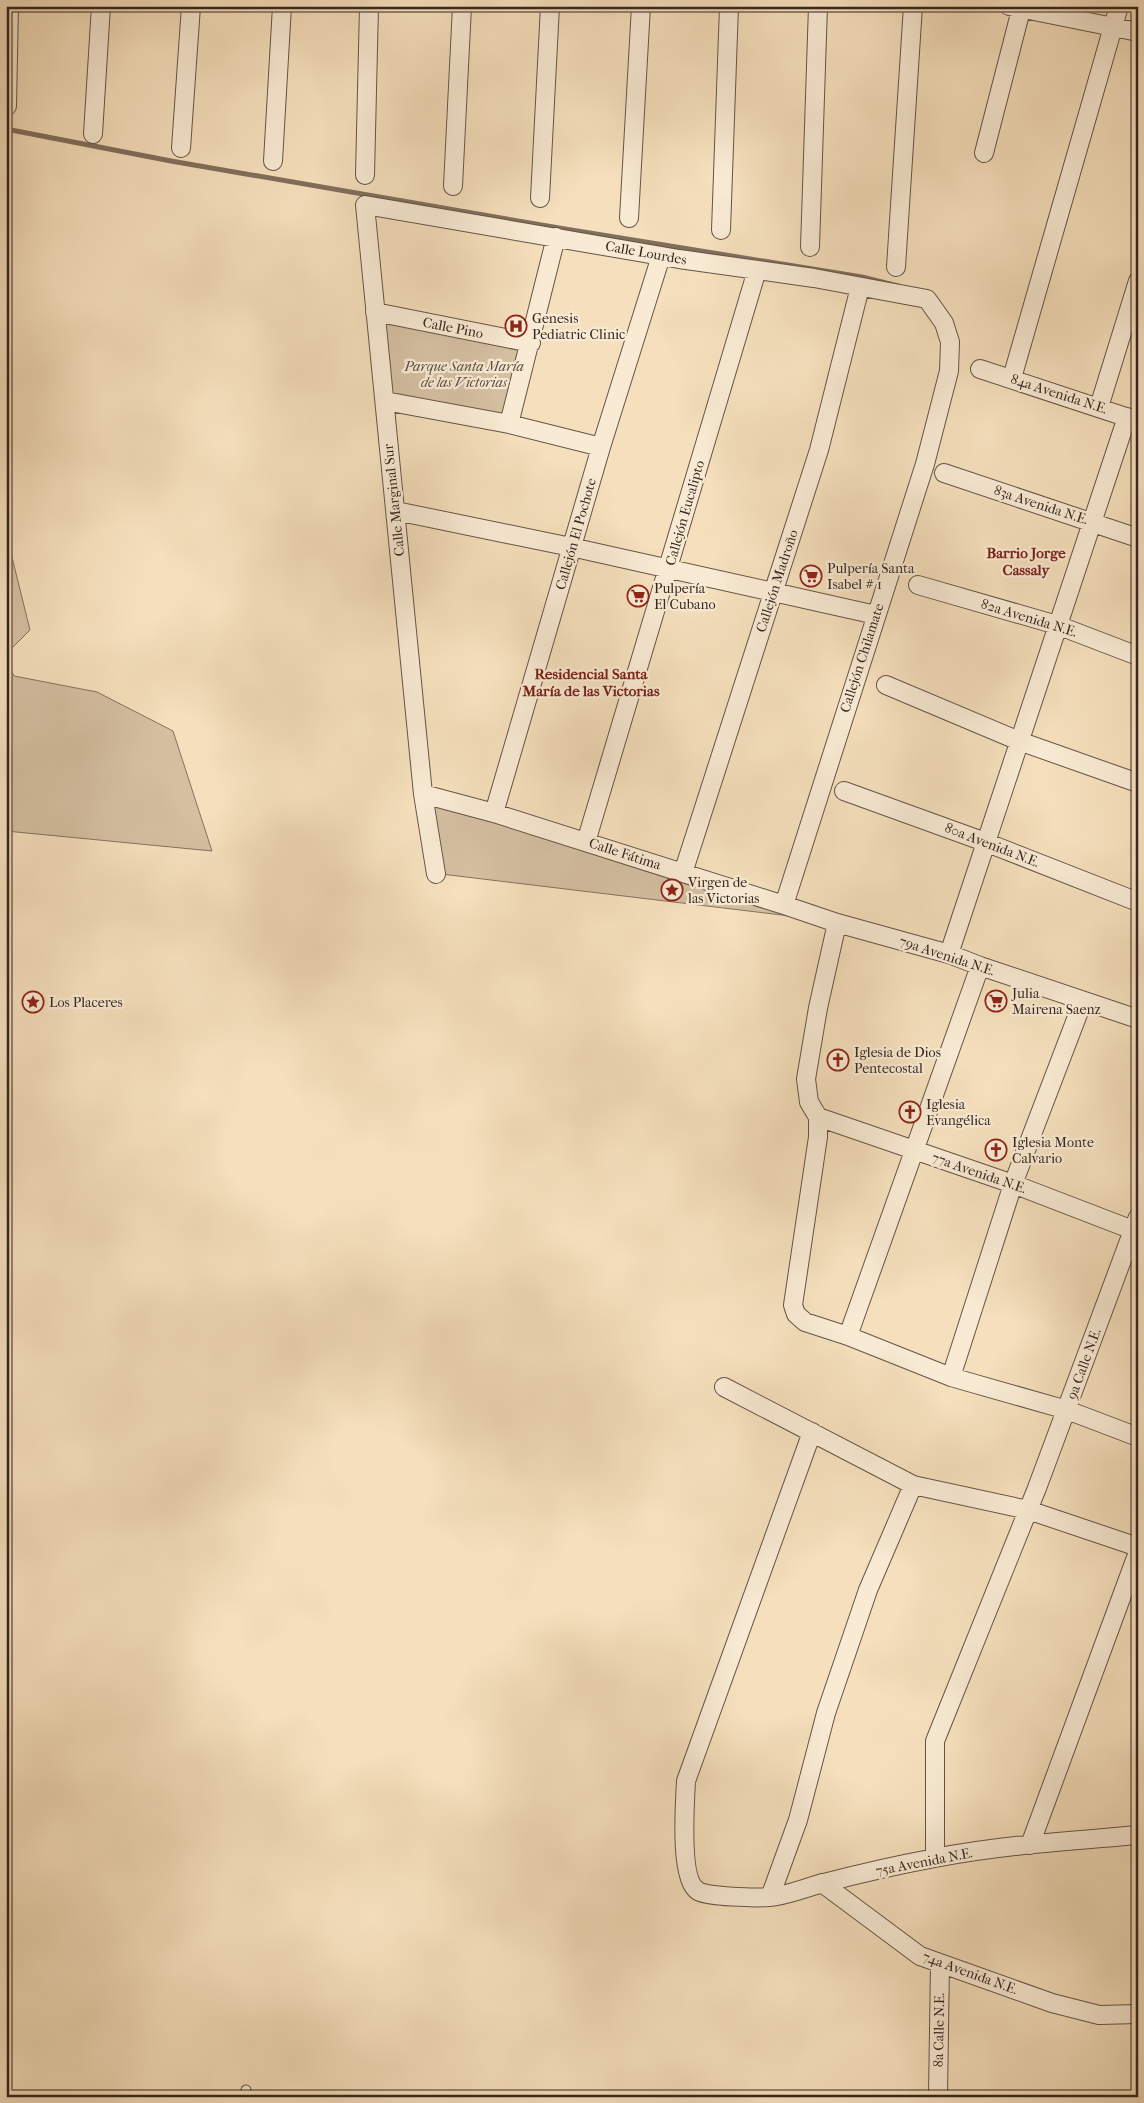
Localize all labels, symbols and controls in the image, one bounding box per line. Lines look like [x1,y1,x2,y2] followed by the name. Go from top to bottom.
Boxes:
[604,237,688,269] street label: Calle Lourdes
[532,310,625,343] place label: Genesis Pediatric Clinic
[421,314,485,342] street label: Calle Pino
[504,314,528,338] hospital icon: Genesis Pediatric Clinic
[403,358,524,391] park label: Parque Santa María de las Victorias
[1009,370,1110,418] street label: 84a Avenida N.E.
[380,443,408,557] street label: Calle Marginal Sur
[662,458,708,568] street label: Callejón Eucalipto
[552,476,600,592] street label: Callejón El Pochote
[992,482,1091,528] street label: 83a Avenida N.E.
[752,527,802,635] street label: Callejón Madroño
[986,544,1066,579] district label: Barrio Jorge Cassaly
[827,560,915,593] place label: Pulpería Santa Isabel # 1
[799,564,823,588] supermarket icon: Pulpería Santa Isabel # 1
[654,580,716,613] place label: Pulpería El Cubano
[626,584,650,608] supermarket icon: Pulpería El Cubano
[979,595,1079,641] street label: 82a Avenida N.E.
[836,601,888,715] street label: Callejón Chilamate
[521,665,660,700] district label: Residencial Santa María de las Victorias
[942,819,1042,871] street label: 80a Avenida N.E.
[587,834,664,874] street label: Calle Fátima
[687,874,760,907] place label: Virgen de las Victorias
[660,878,684,902] place icon: Virgen de las Victorias
[897,933,997,980] street label: 79a Avenida N.E.
[1011,985,1101,1018] place label: Julia Mairena Saenz
[984,989,1008,1013] supermarket icon: Julia Mairena Saenz
[21,990,45,1014] place icon: Los Placeres
[49,994,123,1011] place label: Los Placeres
[854,1044,941,1077] place label: Iglesia de Dios Pentecostal
[826,1048,850,1072] church icon: Iglesia de Dios Pentecostal
[926,1096,991,1129] place label: Iglesia Evangélica
[898,1100,922,1124] church icon: Iglesia Evangélica
[1012,1134,1094,1167] place label: Iglesia Monte Calvario
[984,1138,1008,1162] church icon: Iglesia Monte Calvario
[930,1149,1029,1197] street label: 77a Avenida N.E.
[1063,1326,1105,1402] street label: 9a Calle N.E.
[874,1844,974,1880] street label: 75a Avenida N.E.
[920,1948,1020,1998] street label: 74a Avenida N.E.
[930,1992,948,2067] street label: 8a Calle N.E.

